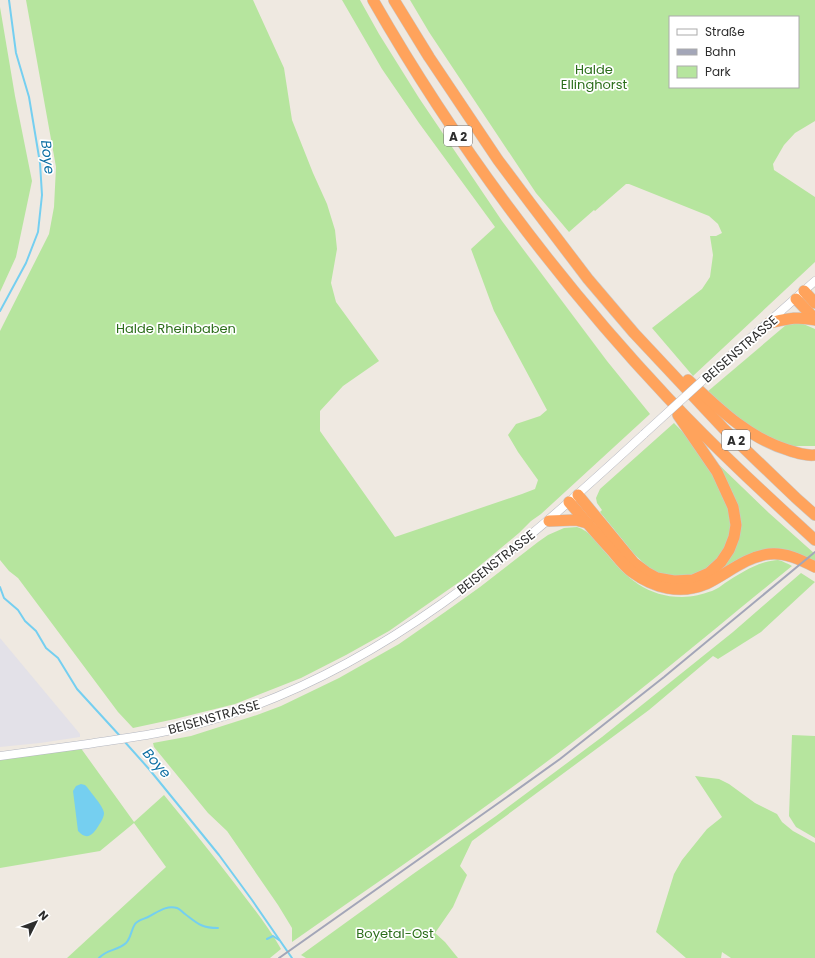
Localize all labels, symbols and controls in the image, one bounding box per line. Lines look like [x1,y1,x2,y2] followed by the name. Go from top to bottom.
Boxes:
[669,16,799,88] legend
[705,23,745,40] text: Straße
[705,43,736,60] text: Bahn
[561,60,627,94] park label: Halde Ellinghorst
[705,63,732,80] text: Park
[444,126,472,146] road number: A 2
[36,139,60,175] water label: Boye
[698,311,782,387] street label: BEISENSTRASSE
[116,319,236,338] park label: Halde Rheinbaben
[722,430,750,450] road number: A 2
[453,525,539,599] street label: BEISENSTRASSE
[166,695,262,739] street label: BEISENSTRASSE
[138,744,176,783] water label: Boye
[16,902,56,942] north arrow
[35,907,52,924] text: N
[356,924,434,943] park label: Boyetal-Ost

